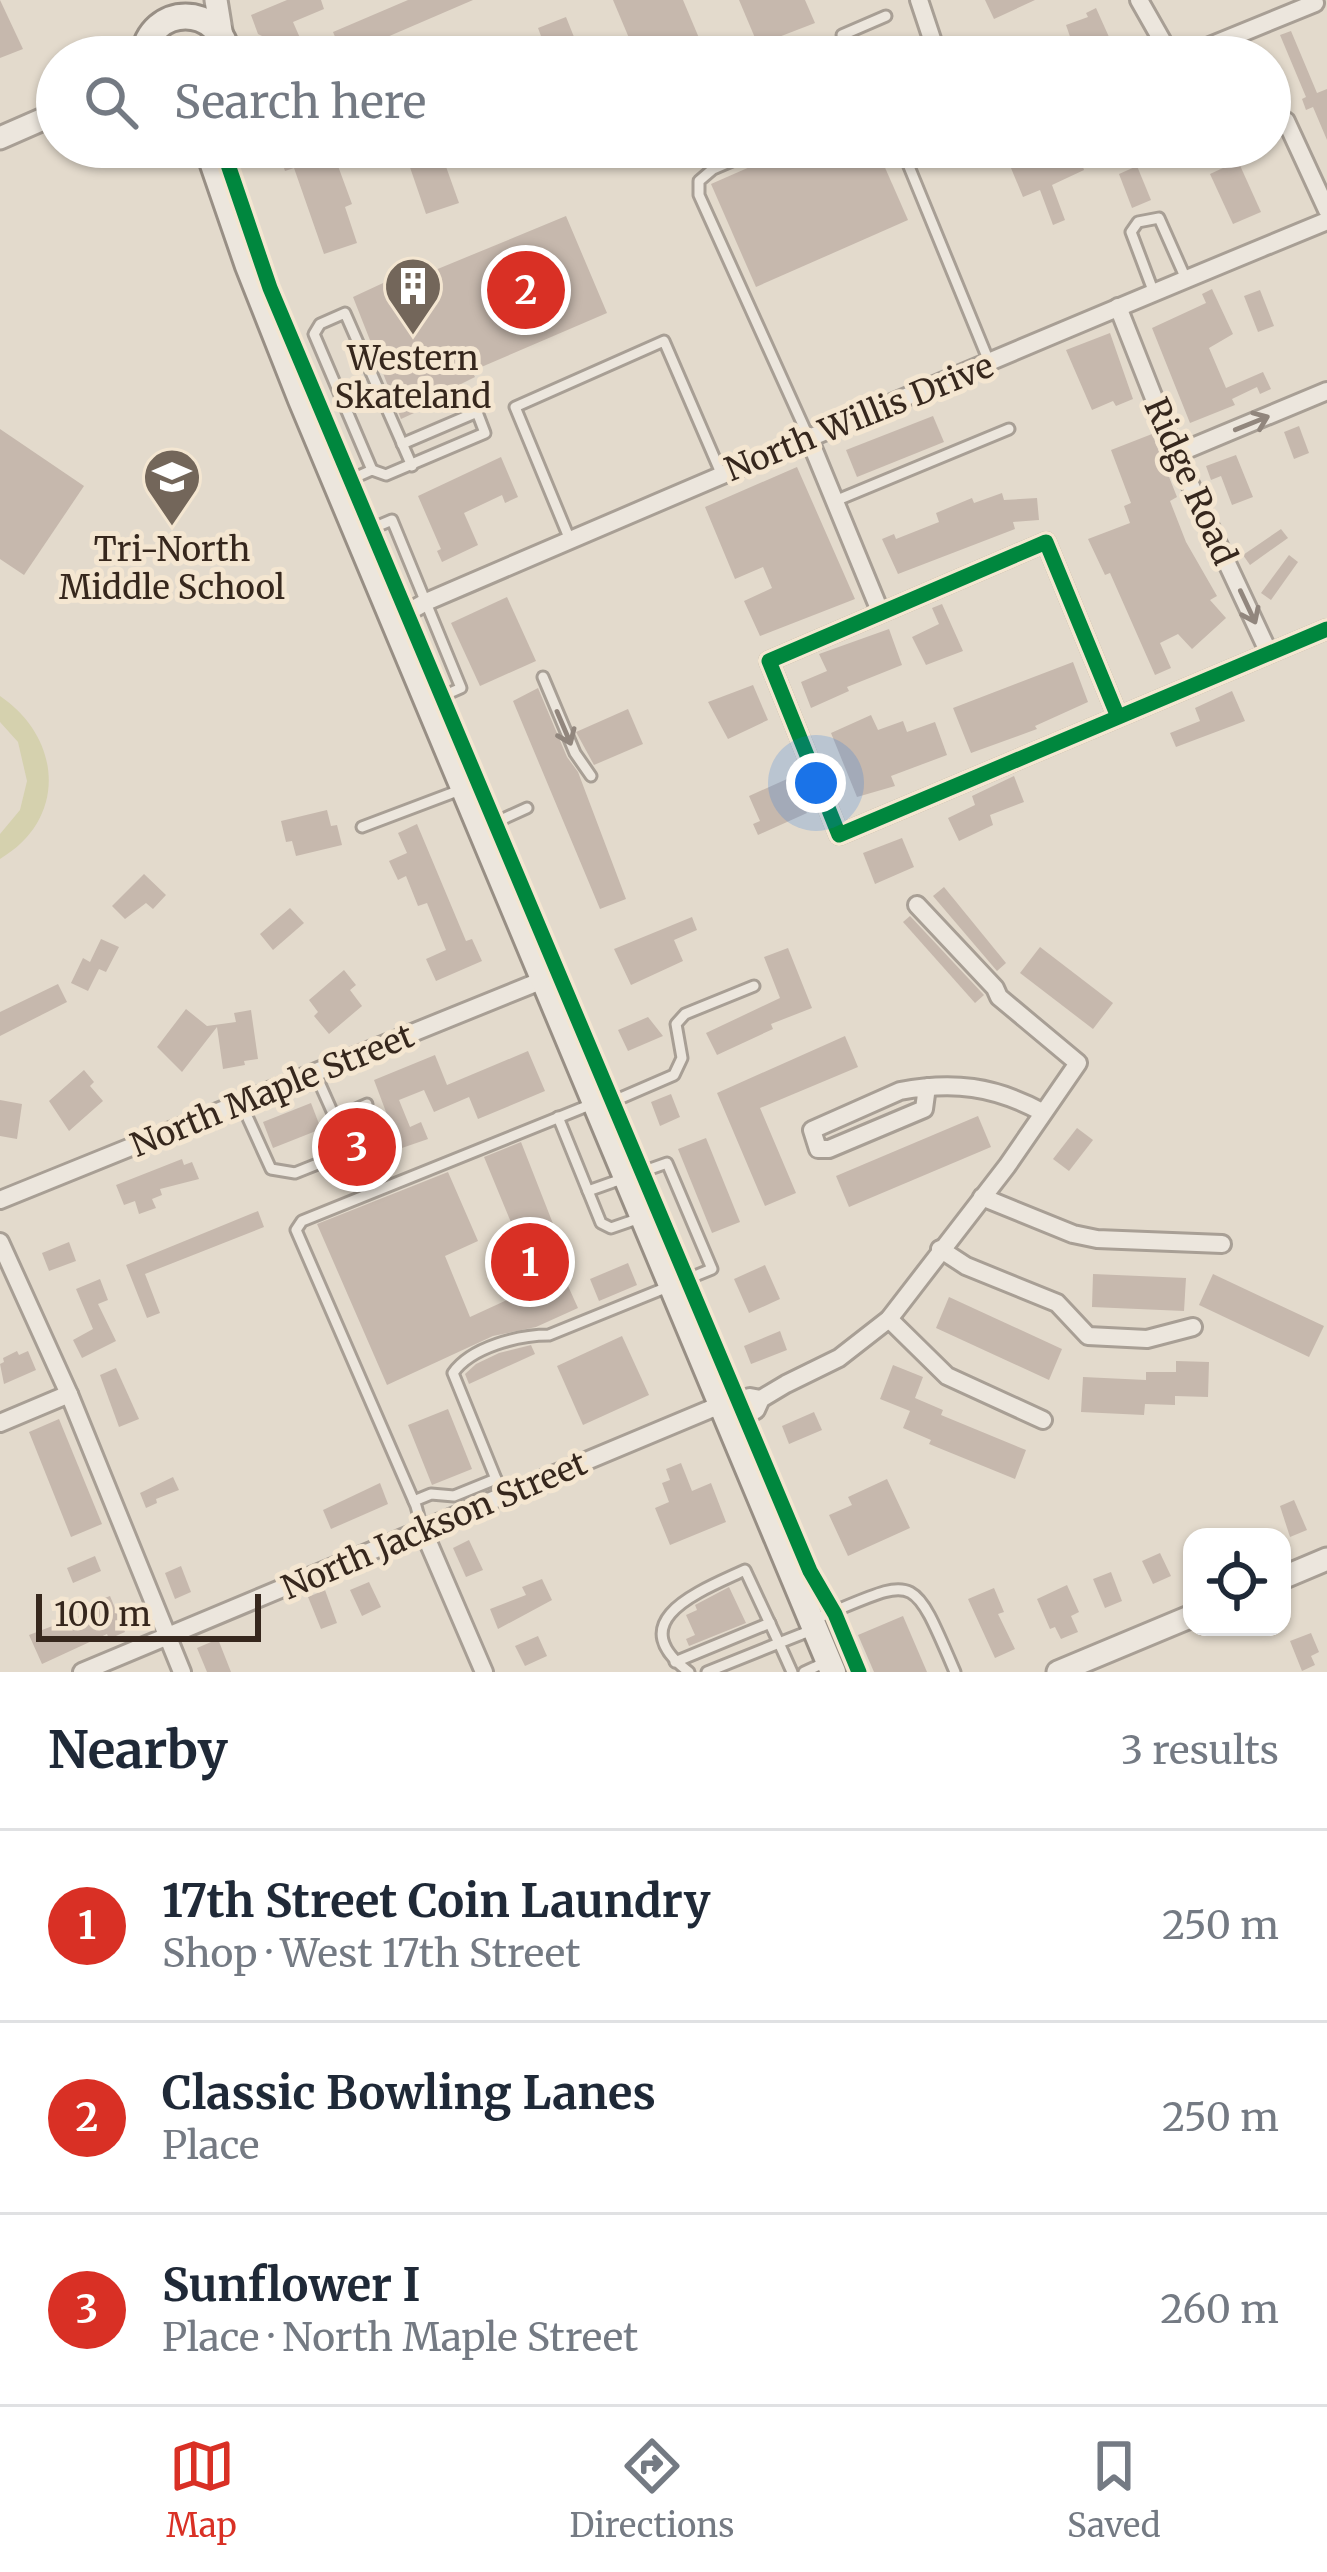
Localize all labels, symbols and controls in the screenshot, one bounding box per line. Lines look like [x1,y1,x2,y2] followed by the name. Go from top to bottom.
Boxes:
[36,36,1291,168] search box
[78,69,144,135] icon: search
[174,74,426,130] text: Search here
[487,245,565,335] pin: 2
[382,255,444,337] building icon: Western Skateland
[335,338,492,417] place label: Western Skateland
[719,345,999,490] street label: North Willis Drive
[1136,391,1246,571] street label: Ridge Road
[1232,411,1269,432] one-way arrow
[141,446,203,528] school or university icon: Tri-North Middle School
[59,529,285,608] place label: Tri-North Middle School
[1238,588,1260,624] one-way arrow
[555,709,577,745] one-way arrow
[786,753,846,813] your location
[125,1015,420,1166] street label: North Maple Street
[318,1102,396,1192] pin: 3
[491,1217,569,1307] pin: 1
[276,1443,593,1608] street label: North Jackson Street
[1183,1528,1291,1636] map controls
[1183,1528,1291,1636] button: locate
[36,1588,261,1641] scale bar
[54,1594,151,1635] text: 100 m
[48,1718,228,1782] text: Nearby
[1121,1726,1279,1775] text: 3 results
[162,1873,710,1929] text: 17th Street Coin Laundry
[78,1901,96,1950] text: 1
[1162,1901,1279,1950] text: 250 m
[162,1929,580,1978] text: Shop · West 17th Street
[162,2065,656,2121] text: Classic Bowling Lanes
[76,2093,98,2142] text: 2
[1162,2093,1279,2142] text: 250 m
[162,2121,259,2170] text: Place
[162,2257,421,2313] text: Sunflower I
[76,2285,98,2334] text: 3
[1160,2285,1279,2334] text: 260 m
[162,2313,638,2362] text: Place · North Maple Street
[166,2433,237,2546] tab: Map
[569,2433,734,2546] tab: Directions
[1067,2433,1161,2546] tab: Saved

